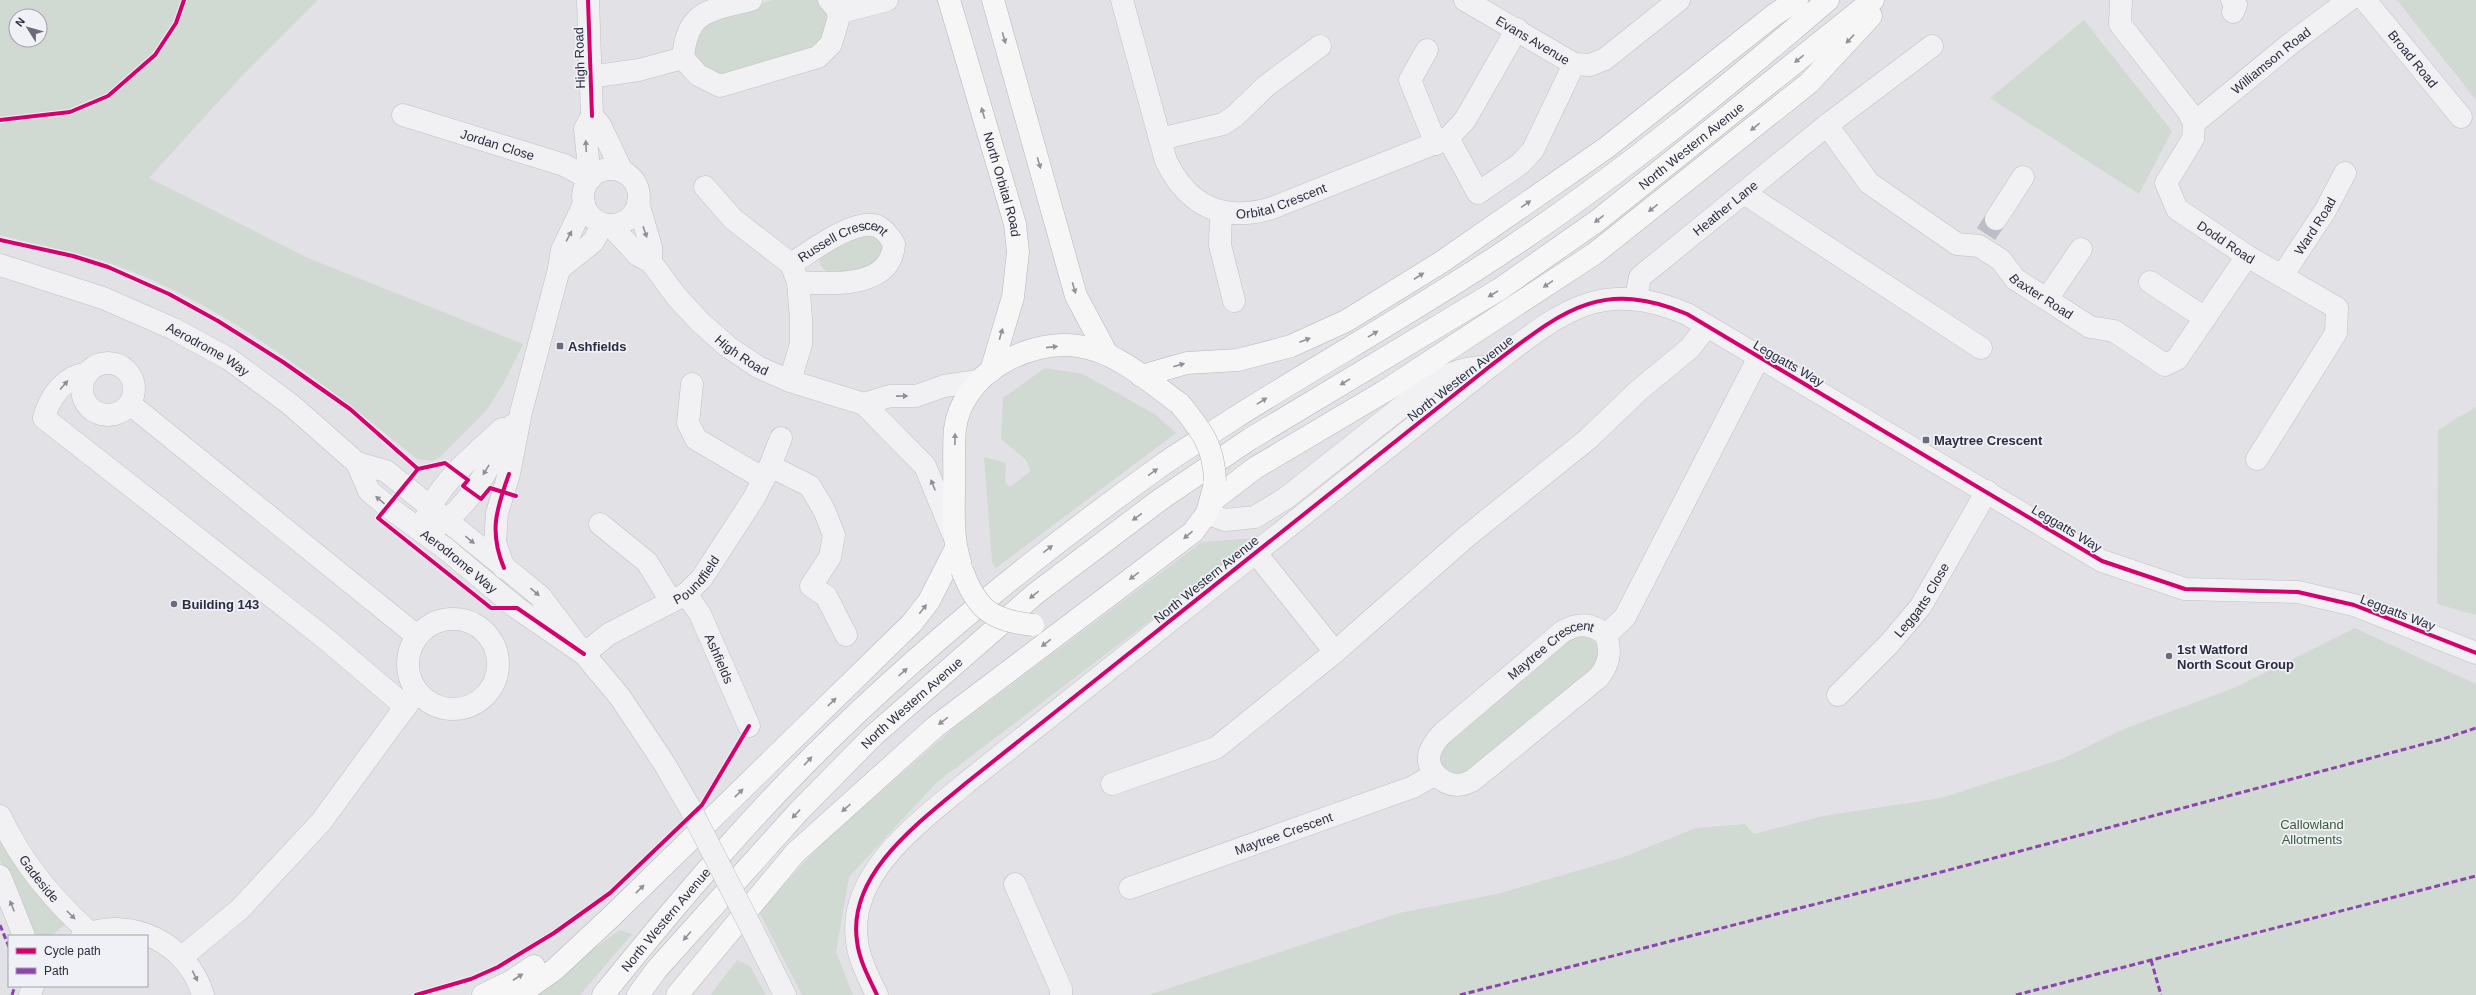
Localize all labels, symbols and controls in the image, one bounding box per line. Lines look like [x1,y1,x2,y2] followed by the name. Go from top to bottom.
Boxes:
[8,8,48,48] north arrow
[1493,13,1572,68] street label: Evans Avenue
[13,15,27,29] text: N
[2228,24,2314,97] street label: Williamson Road
[571,27,588,89] street label: High Road
[2385,27,2441,91] street label: Broad Road
[1001,32,1007,44] one-way arrow
[1845,34,1855,44] one-way arrow
[1794,55,1805,64] one-way arrow
[1636,99,1747,193] street label: North Western Avenue
[979,106,985,119] one-way arrow
[1749,123,1760,132] one-way arrow
[459,126,536,163] street label: Jordan Close
[980,130,1023,238] street label: North Orbital Road
[583,140,590,152] one-way arrow
[1036,157,1042,169] one-way arrow
[1690,178,1761,239] street label: Heather Lane
[1236,180,1329,221] street label: Orbital Crescent
[2291,195,2339,258] street label: Ward Road
[1521,200,1532,208] one-way arrow
[1648,204,1658,212] one-way arrow
[1594,215,1604,223] one-way arrow
[795,218,892,265] street label: Russell Crescent
[2194,218,2257,267] street label: Dodd Road
[643,227,649,239] one-way arrow
[566,230,573,242] one-way arrow
[2006,271,2076,322] street label: Baxter Road
[1413,273,1424,280] one-way arrow
[1542,281,1554,288] one-way arrow
[1071,282,1077,294] one-way arrow
[1487,290,1499,297] one-way arrow
[164,320,252,380] street label: Aerodrome Way
[998,327,1004,339] one-way arrow
[1367,330,1379,337] one-way arrow
[712,332,771,379] street label: High Road
[1404,332,1516,424] street label: North Western Avenue
[1300,337,1312,343] one-way arrow
[1751,337,1827,390] street label: Leggatts Way
[568,339,627,354] place label: Ashfields
[555,341,565,351] marker: Ashfields
[1046,343,1058,350] one-way arrow
[1173,362,1185,368] one-way arrow
[60,379,69,390] one-way arrow
[1339,379,1351,386] one-way arrow
[896,393,909,399] one-way arrow
[1257,397,1267,405] one-way arrow
[952,432,958,445] one-way arrow
[1934,433,2043,448] place label: Maytree Crescent
[1921,435,1931,445] marker: Maytree Crescent
[483,464,490,476] one-way arrow
[1147,468,1158,476] one-way arrow
[929,479,935,491] one-way arrow
[374,496,385,505] one-way arrow
[2029,502,2105,555] street label: Leggatts Way
[1132,512,1143,521] one-way arrow
[418,526,500,597] street label: Aerodrome Way
[1183,531,1194,540] one-way arrow
[1151,533,1262,626] street label: North Western Avenue
[465,536,475,545] one-way arrow
[1043,545,1054,554] one-way arrow
[671,553,723,607] street label: Poundfield
[1891,560,1952,640] street label: Leggatts Close
[1129,572,1140,581] one-way arrow
[530,587,541,596] one-way arrow
[1028,591,1039,600] one-way arrow
[2358,591,2438,634] street label: Leggatts Way
[182,597,259,612] place label: Building 143
[169,599,179,609] marker: Building 143
[919,603,927,614] one-way arrow
[1505,618,1597,683] street label: Maytree Crescent
[702,632,737,686] street label: Ashfields
[1041,638,1052,647] one-way arrow
[2177,642,2294,672] place label: 1st Watford North Scout Group
[2164,651,2174,661] marker: 1st Watford North Scout Group
[858,654,966,752] street label: North Western Avenue
[898,668,907,677] one-way arrow
[827,697,837,706] one-way arrow
[937,717,948,726] one-way arrow
[803,756,813,766] one-way arrow
[734,788,744,797] one-way arrow
[840,803,851,812] one-way arrow
[791,809,800,819] one-way arrow
[1233,809,1335,858] street label: Maytree Crescent
[2280,817,2344,847] park label: Callowland Allotments
[16,852,62,905] street label: Gadeside
[618,865,714,975] street label: North Western Avenue
[636,885,645,894] one-way arrow
[9,901,15,912] one-way arrow
[66,910,76,920] one-way arrow
[682,930,691,941] one-way arrow
[8,935,148,987] legend
[44,944,101,958] text: Cycle path
[44,964,69,978] text: Path
[192,971,198,982] one-way arrow
[513,973,523,981] one-way arrow

